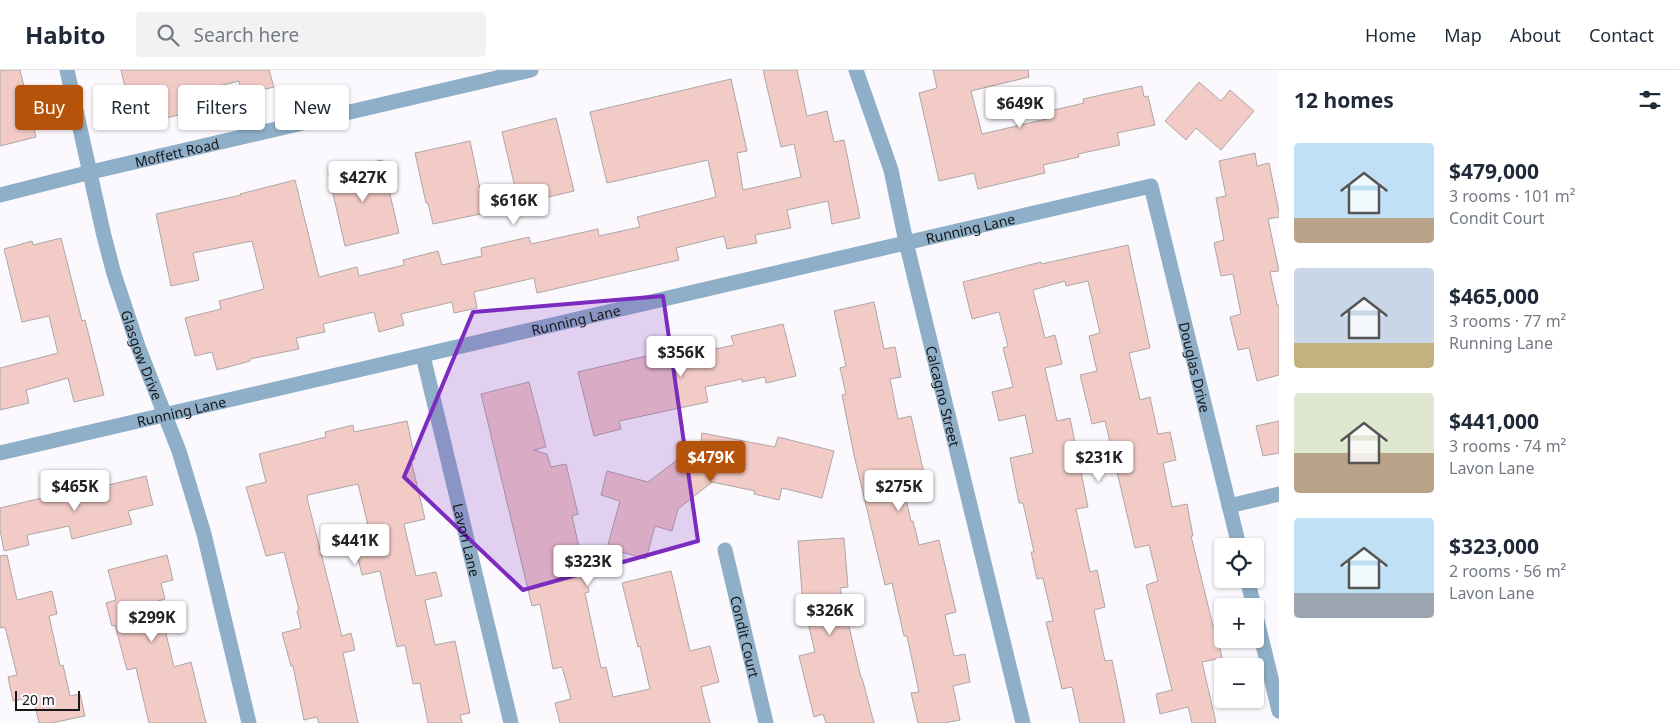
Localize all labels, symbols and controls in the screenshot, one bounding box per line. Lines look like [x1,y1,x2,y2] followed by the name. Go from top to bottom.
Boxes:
[136,12,486,57] search box
[25,18,106,51] text: Habito
[154,21,182,49] icon: search
[194,22,299,48] text: Search here
[1365,23,1416,47] text: Home
[1444,23,1482,47] text: Map
[1510,23,1561,47] text: About
[1589,23,1654,47] text: Contact
[15,85,83,130] chip: Buy
[93,85,168,130] chip: Rent
[178,85,265,130] chip: Filters
[275,85,349,130] chip: New
[1294,86,1394,114] text: 12 homes
[1636,86,1664,114] icon: filters
[985,87,1055,129] pin: $649K
[996,92,1044,114] text: $649K
[133,133,221,171] street label: Moffett Road
[1449,157,1539,185] text: $479,000
[328,160,398,203] pin: $427K
[1334,163,1394,223] icon: home
[339,166,387,188] text: $427K
[479,184,549,226] pin: $616K
[1449,185,1575,207] text: 3 rooms · 101 m²
[490,189,538,211] text: $616K
[1449,207,1545,229] text: Condit Court
[924,208,1017,247] street label: Running Lane
[1449,282,1539,310] text: $465,000
[1334,288,1394,348] icon: home
[529,300,622,339] street label: Running Lane
[117,307,168,403] street label: Glasgow Drive
[1449,310,1566,332] text: 3 rooms · 77 m²
[1175,320,1216,414] street label: Douglas Drive
[1449,332,1553,354] text: Running Lane
[646,336,716,378] pin: $356K
[657,341,705,363] text: $356K
[922,343,965,449] street label: Calcagno Street
[135,391,228,431] street label: Running Lane
[1449,407,1539,435] text: $441,000
[1334,413,1394,473] icon: home
[1449,435,1566,457] text: 3 rooms · 74 m²
[676,440,746,483] pin: $479K
[1064,440,1134,483] pin: $231K
[687,446,735,468] text: $479K
[1075,446,1123,468] text: $231K
[1449,457,1535,479] text: Lavon Lane
[40,470,110,512] pin: $465K
[864,470,934,512] pin: $275K
[51,475,99,497] text: $465K
[875,475,923,497] text: $275K
[449,501,485,579] street label: Lavon Lane
[320,524,390,566] pin: $441K
[331,529,379,551] text: $441K
[1449,532,1539,560] text: $323,000
[1214,538,1264,708] map controls
[1214,538,1264,588] button: locate
[1334,538,1394,598] icon: home
[553,544,623,587] pin: $323K
[564,550,612,572] text: $323K
[1449,560,1566,582] text: 2 rooms · 56 m²
[1449,582,1535,604] text: Lavon Lane
[727,594,764,680] street label: Condit Court
[795,594,865,636] pin: $326K
[1214,598,1264,648] button: +
[806,599,854,621] text: $326K
[117,600,187,643] pin: $299K
[128,606,176,628] text: $299K
[1214,658,1264,708] button: −
[15,688,80,711] scale bar
[22,690,55,709] text: 20 m

